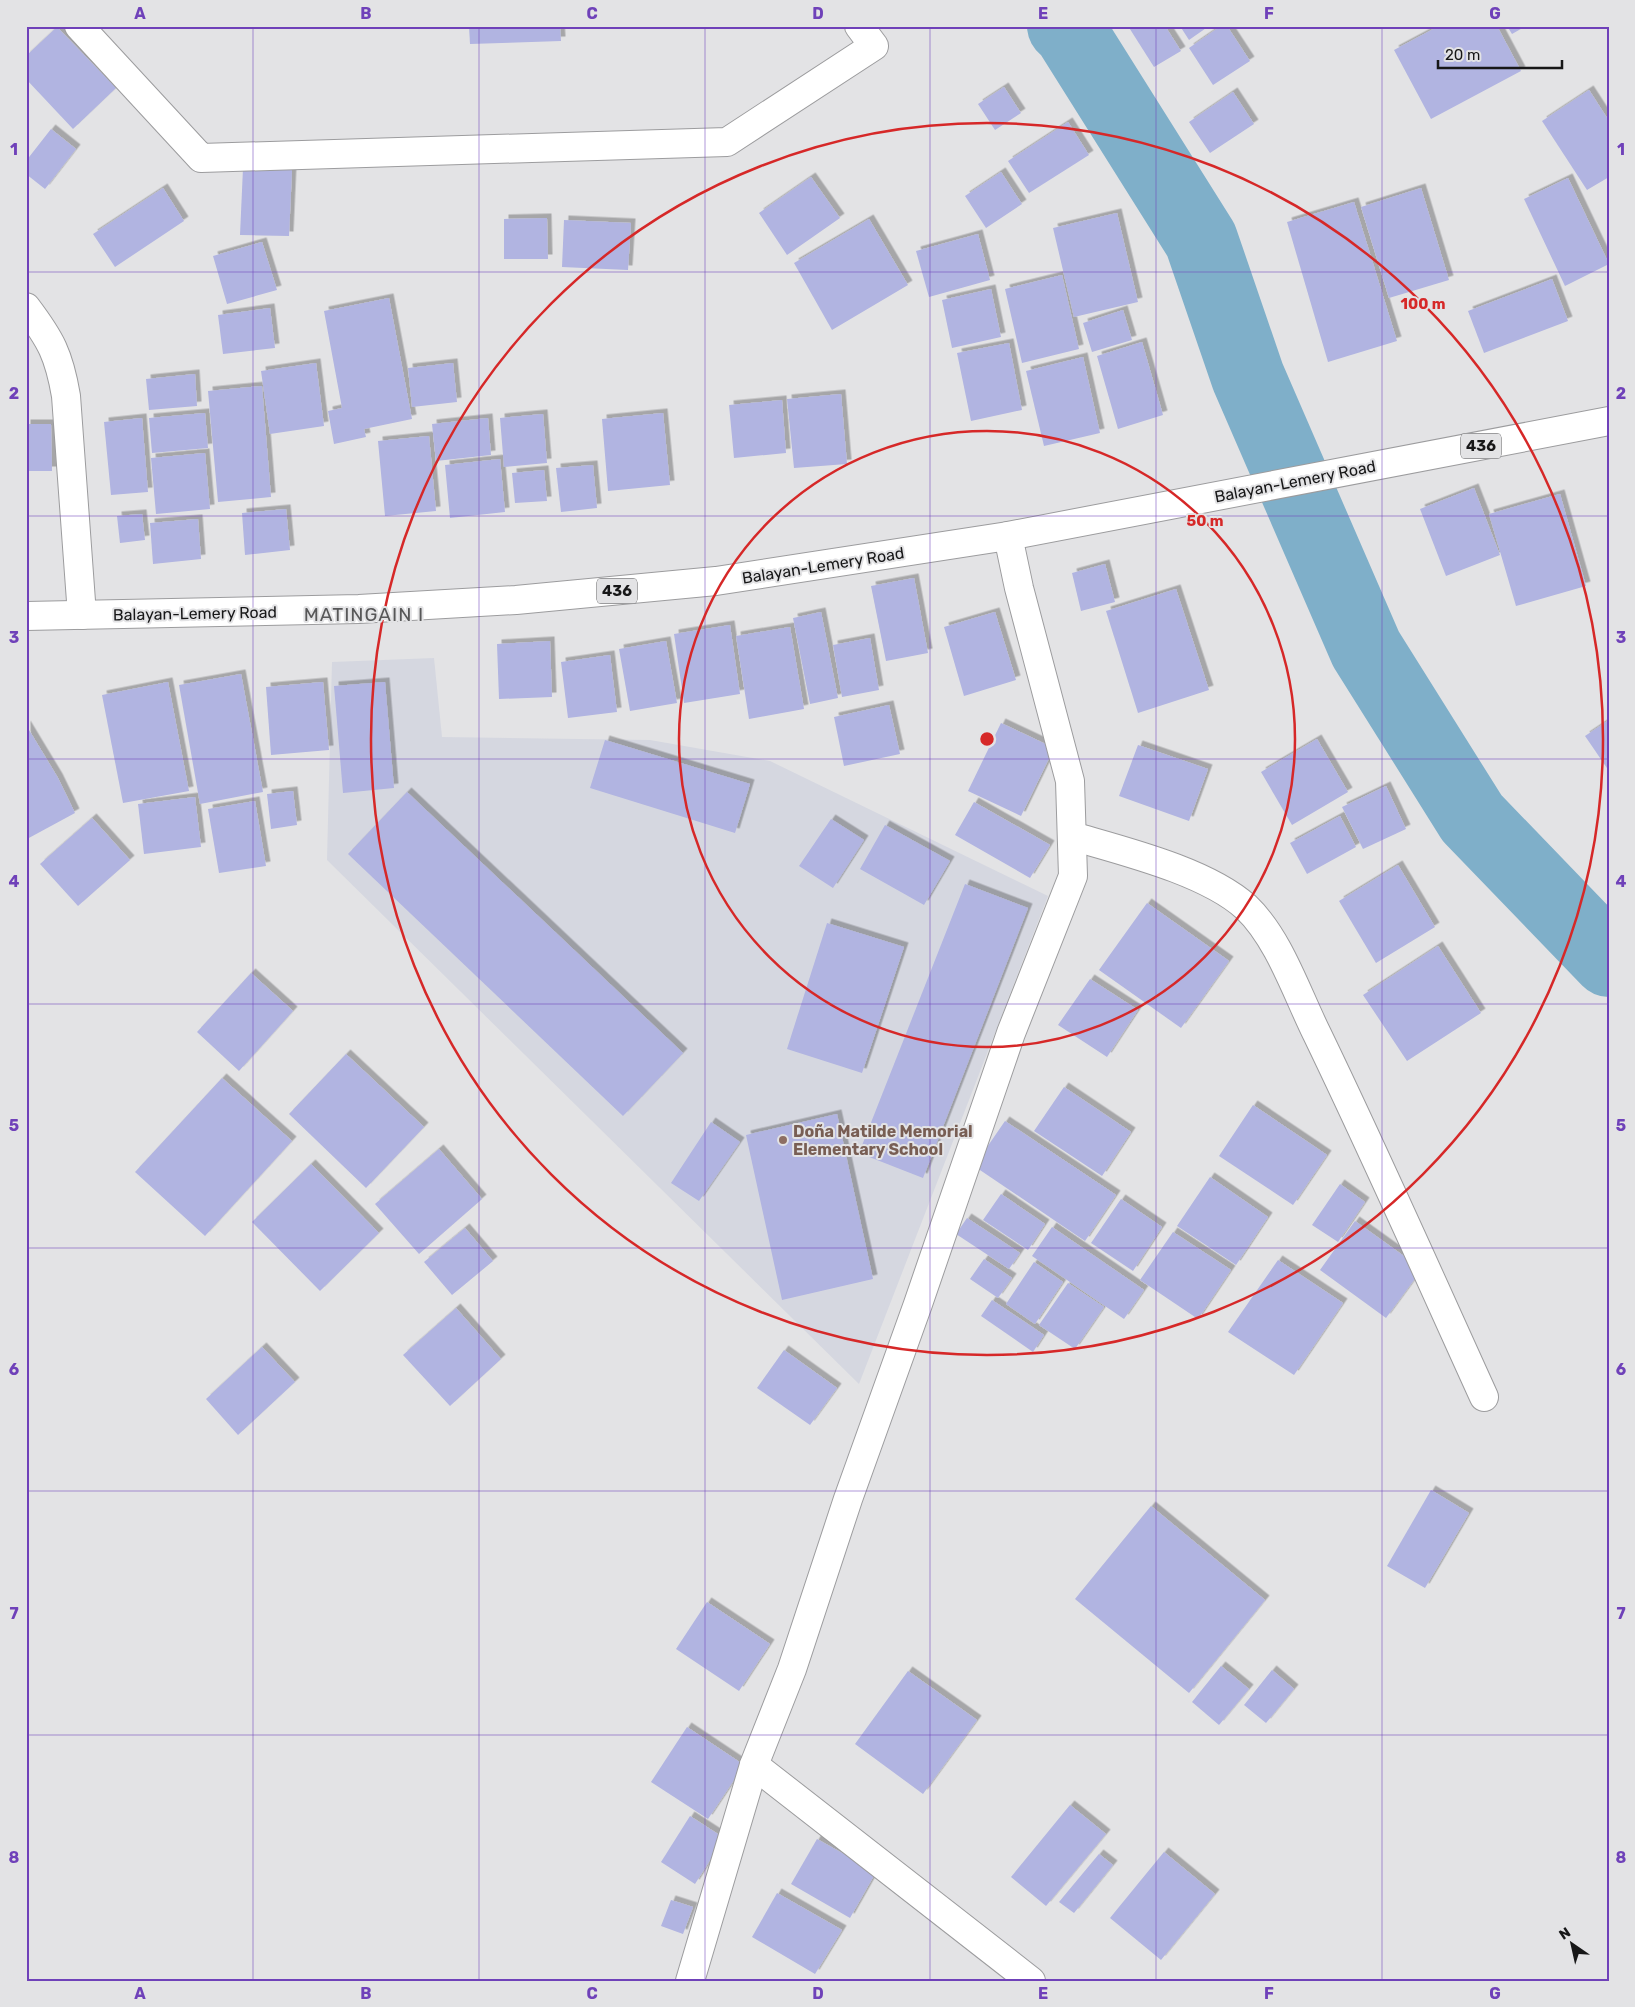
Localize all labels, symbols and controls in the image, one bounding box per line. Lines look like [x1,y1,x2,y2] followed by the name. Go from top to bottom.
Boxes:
[134,4,146,23] text: A
[360,4,372,23] text: B
[586,4,598,23] text: C
[812,4,824,23] text: D
[1038,4,1048,23] text: E
[1264,4,1274,23] text: F
[1489,4,1501,23] text: G
[1438,38,1561,70] scale bar
[1445,46,1480,64] text: 20 m
[10,140,18,159] text: 1
[1617,140,1625,159] text: 1
[1401,295,1445,313] text: 100 m
[9,384,19,403] text: 2
[1616,384,1626,403] text: 2
[1461,434,1501,458] road number: 436
[1213,457,1377,506] street label: Balayan-Lemery Road
[1187,512,1223,530] text: 50 m
[741,543,906,588] street label: Balayan-Lemery Road
[597,578,637,604] road number: 436
[113,603,277,624] street label: Balayan-Lemery Road
[304,603,424,626] district label: MATINGAIN I
[9,628,19,647] text: 3
[1616,628,1626,647] text: 3
[978,730,996,748] centre of rings
[9,872,20,891] text: 4
[1616,872,1627,891] text: 4
[9,1116,19,1135] text: 5
[1616,1116,1626,1135] text: 5
[793,1122,973,1159] place label: Doña Matilde Memorial Elementary School
[777,1134,789,1146] marker: Doña Matilde Memorial Elementary School
[9,1360,19,1379] text: 6
[1616,1360,1626,1379] text: 6
[9,1604,19,1623] text: 7
[1616,1604,1626,1623] text: 7
[9,1848,20,1867] text: 8
[1616,1848,1627,1867] text: 8
[1548,1920,1598,1970] north arrow
[1556,1924,1574,1944] text: N
[134,1984,146,2003] text: A
[360,1984,372,2003] text: B
[586,1984,598,2003] text: C
[812,1984,824,2003] text: D
[1038,1984,1048,2003] text: E
[1264,1984,1274,2003] text: F
[1489,1984,1501,2003] text: G

